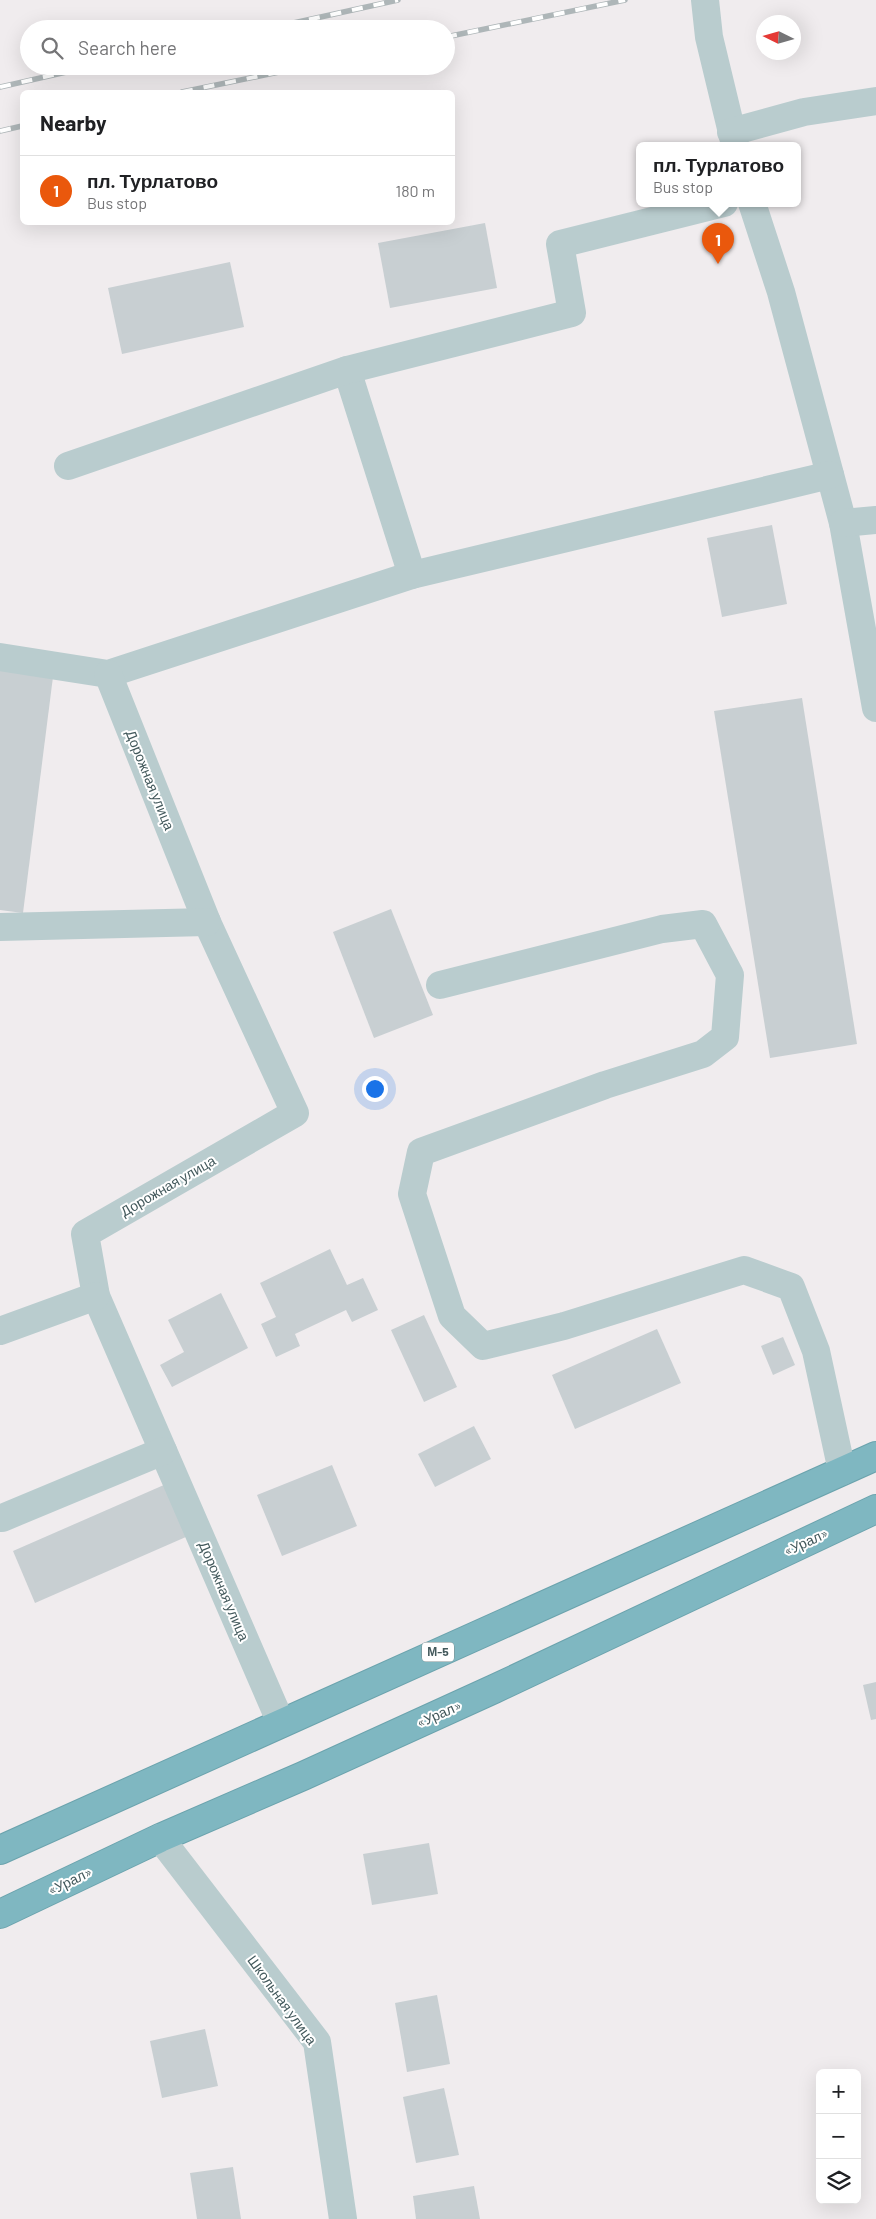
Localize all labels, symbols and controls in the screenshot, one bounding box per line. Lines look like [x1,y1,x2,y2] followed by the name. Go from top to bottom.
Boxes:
[756,15,801,60] north arrow
[20,20,455,75] search box
[38,34,66,62] icon: search
[78,36,177,59] text: Search here
[40,110,106,135] text: Nearby
[636,142,801,207] popup
[653,153,784,176] text: пл. Турлатово
[87,169,218,192] text: пл. Турлатово
[653,177,713,196] text: Bus stop
[53,181,59,200] text: 1
[396,181,435,200] text: 180 m
[87,193,147,212] text: Bus stop
[702,223,734,264] pin: 1
[123,727,178,833] street label: Дорожная улица
[362,1076,388,1102] your location
[117,1151,218,1220] street label: Дорожная улица
[781,1524,831,1559] street label: «Урал»
[196,1538,253,1643] street label: Дорожная улица
[422,1642,454,1661] road number: М-5
[414,1696,464,1731] street label: «Урал»
[45,1863,95,1899] street label: «Урал»
[244,1952,321,2048] street label: Школьная улица
[816,2069,861,2204] map controls
[816,2069,861,2114] button: +
[816,2114,861,2159] button: −
[816,2159,861,2204] button: layers

